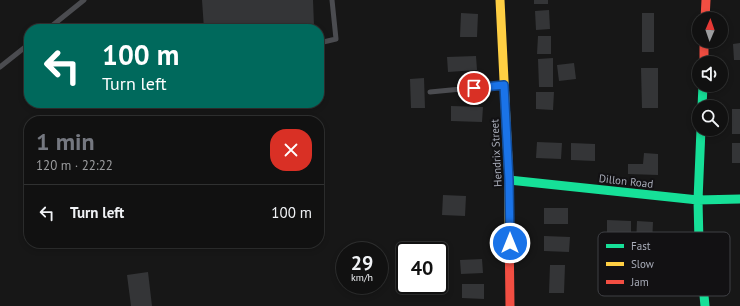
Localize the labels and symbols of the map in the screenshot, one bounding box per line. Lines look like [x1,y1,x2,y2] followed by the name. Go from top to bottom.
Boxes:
[692,12,728,48] north arrow
[457,71,491,105] pin
[487,118,505,187] street label: Hendrix Street
[598,171,654,191] street label: Dillon Road
[489,222,531,264] position arrow
[598,232,730,296] legend
[631,239,651,253] text: Fast
[396,242,448,294] speed limit sign: 40
[631,257,654,271] text: Slow
[630,275,649,289] text: Jam

